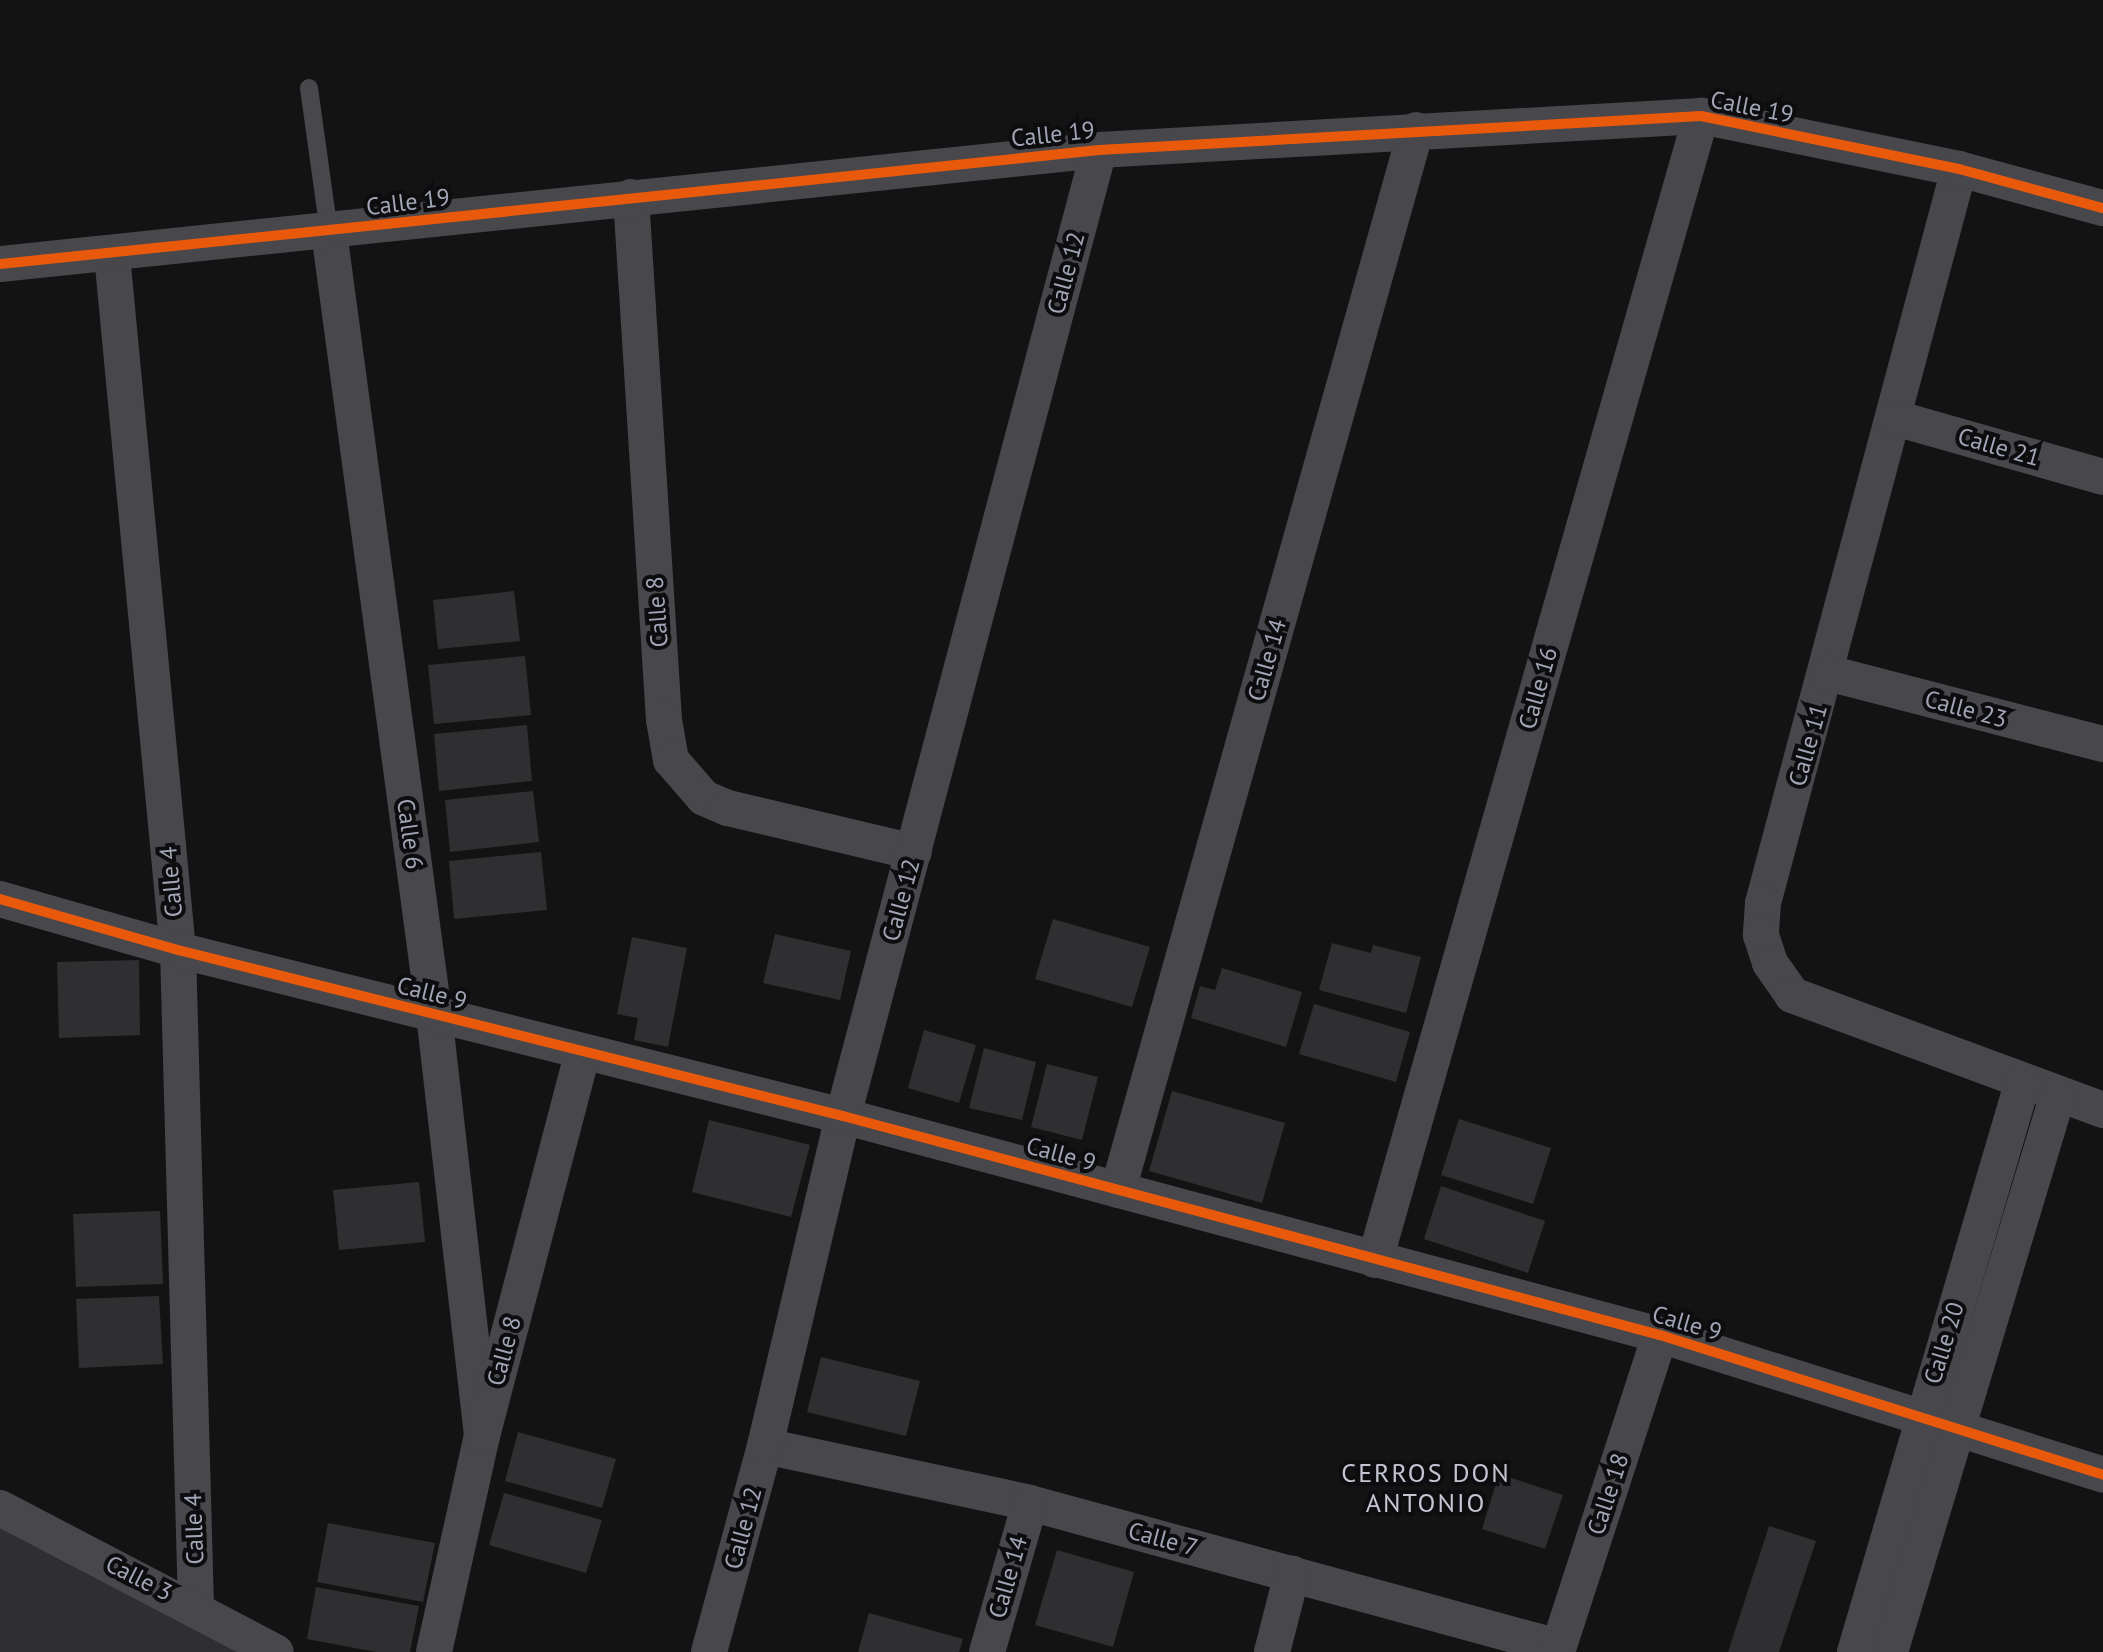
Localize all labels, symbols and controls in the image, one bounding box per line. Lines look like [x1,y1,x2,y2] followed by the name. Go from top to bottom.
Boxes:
[1708,85,1796,129] street label: Calle 19
[1010,115,1096,153] street label: Calle 19
[365,183,451,221] street label: Calle 19
[1041,229,1091,317] street label: Calle 12
[1955,422,2043,472] street label: Calle 21
[640,576,674,648] street label: Calle 8
[1242,616,1292,704] street label: Calle 14
[1513,644,1563,732] street label: Calle 16
[1922,684,2010,734] street label: Calle 23
[1783,701,1833,789] street label: Calle 11
[391,797,429,871] street label: Calle 6
[154,845,188,919] street label: Calle 4
[876,856,926,944] street label: Calle 12
[394,970,470,1016] street label: Calle 9
[1023,1131,1099,1177] street label: Calle 9
[1649,1299,1725,1347] street label: Calle 9
[1918,1299,1970,1387] street label: Calle 20
[481,1313,527,1389] street label: Calle 8
[1581,1450,1635,1538] street label: Calle 18
[1341,1457,1511,1518] district label: CERROS DON ANTONIO
[718,1484,768,1572] street label: Calle 12
[178,1493,210,1565] street label: Calle 4
[1125,1516,1201,1562] street label: Calle 7
[983,1533,1033,1621] street label: Calle 14
[101,1549,177,1607] street label: Calle 3

